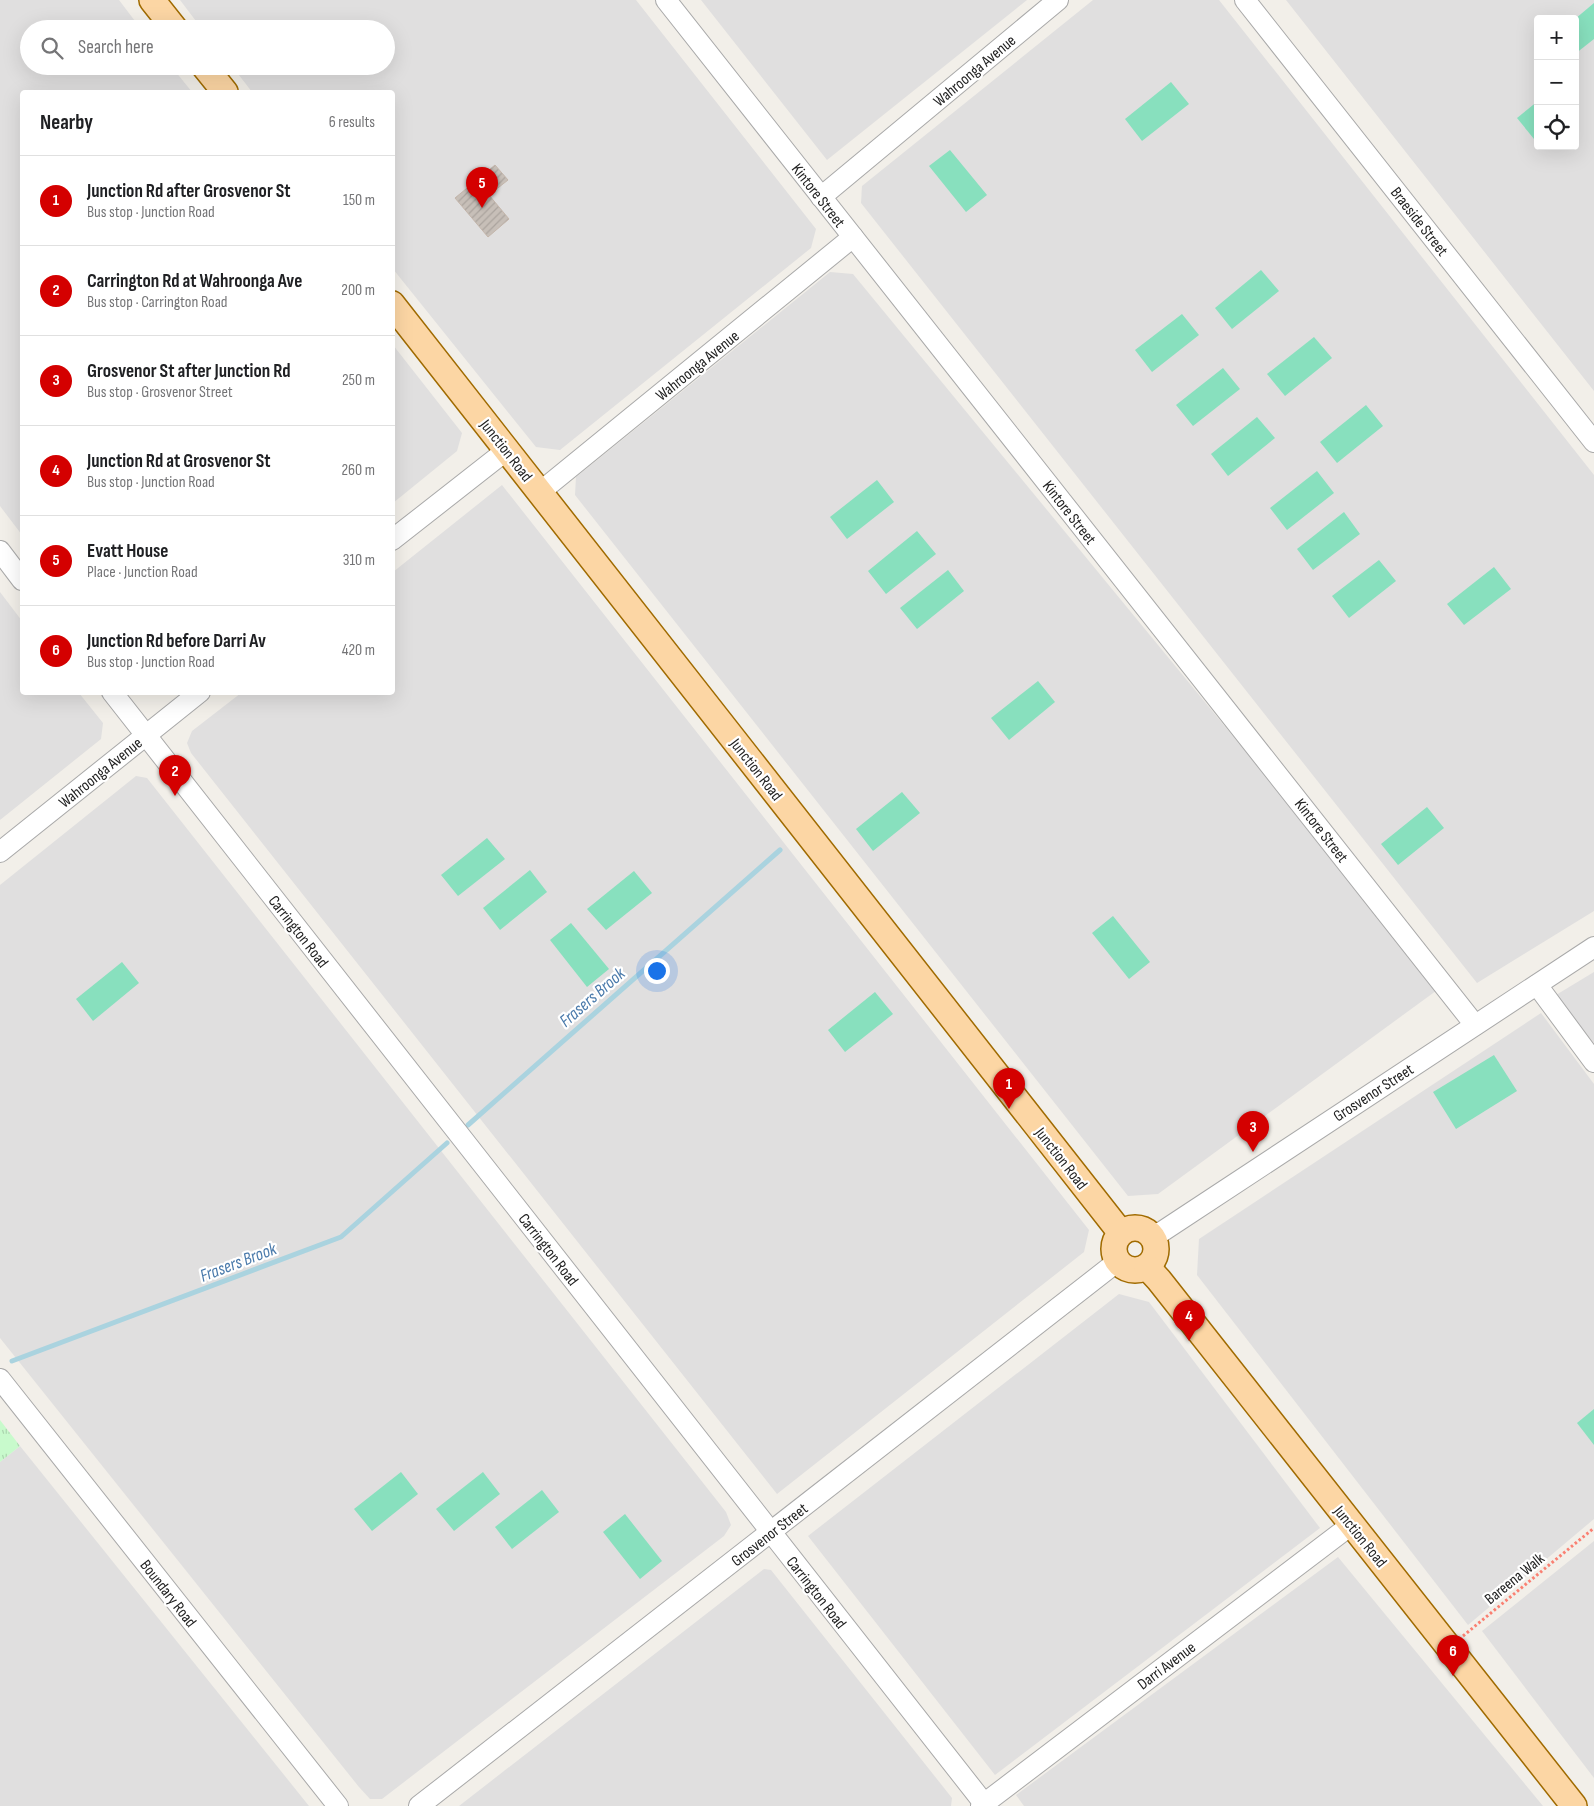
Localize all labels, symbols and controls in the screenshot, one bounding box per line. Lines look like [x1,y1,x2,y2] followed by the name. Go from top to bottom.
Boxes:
[1534,15,1579,150] map controls
[1534,15,1579,60] button: +
[20,20,395,75] search box
[930,31,1020,111] street label: Wahroonga Avenue
[38,34,66,62] icon: search
[78,36,154,59] text: Search here
[1534,60,1579,105] button: −
[1534,105,1579,150] button: locate
[40,110,93,135] text: Nearby
[329,113,375,132] text: 6 results
[787,160,849,232] street label: Kintore Street
[466,167,498,208] pin: 5
[87,180,291,203] text: Junction Rd after Grosvenor St
[1386,184,1452,260] street label: Braeside Street
[53,191,59,210] text: 1
[343,191,375,210] text: 150 m
[87,203,215,222] text: Bus stop · Junction Road
[87,270,302,293] text: Carrington Rd at Wahroonga Ave
[52,281,60,300] text: 2
[341,281,375,300] text: 200 m
[87,293,228,312] text: Bus stop · Carrington Road
[653,327,743,405] street label: Wahroonga Avenue
[87,360,291,383] text: Grosvenor St after Junction Rd
[52,371,60,390] text: 3
[342,371,375,390] text: 250 m
[87,383,233,402] text: Bus stop · Grosvenor Street
[475,415,536,486] street label: Junction Road
[87,450,271,473] text: Junction Rd at Grosvenor St
[52,461,60,480] text: 4
[341,461,375,480] text: 260 m
[87,473,215,492] text: Bus stop · Junction Road
[1038,477,1100,549] street label: Kintore Street
[87,540,168,563] text: Evatt House
[52,551,60,570] text: 5
[343,551,375,570] text: 310 m
[87,563,198,582] text: Place · Junction Road
[87,630,266,653] text: Junction Rd before Darri Av
[52,641,60,660] text: 6
[342,641,375,660] text: 420 m
[87,653,215,672] text: Bus stop · Junction Road
[56,734,146,812] street label: Wahroonga Avenue
[725,734,786,805] street label: Junction Road
[159,755,191,796] pin: 2
[1290,795,1352,867] street label: Kintore Street
[264,892,332,972] street label: Carrington Road
[644,958,670,984] your location
[555,962,630,1032] water label: Frasers Brook
[1330,1060,1417,1126] street label: Grosvenor Street
[993,1068,1025,1109] pin: 1
[1237,1111,1269,1152] pin: 3
[1030,1123,1091,1194] street label: Junction Road
[514,1210,582,1290] street label: Carrington Road
[197,1238,280,1287] water label: Frasers Brook
[1173,1300,1205,1341] pin: 4
[728,1499,812,1571] street label: Grosvenor Street
[1329,1502,1390,1572] street label: Junction Road
[1481,1549,1549,1609] street label: Bareena Walk
[782,1553,850,1633] street label: Carrington Road
[136,1556,200,1631] street label: Boundary Road
[1437,1635,1469,1676] pin: 6
[1134,1638,1200,1694] street label: Darri Avenue

